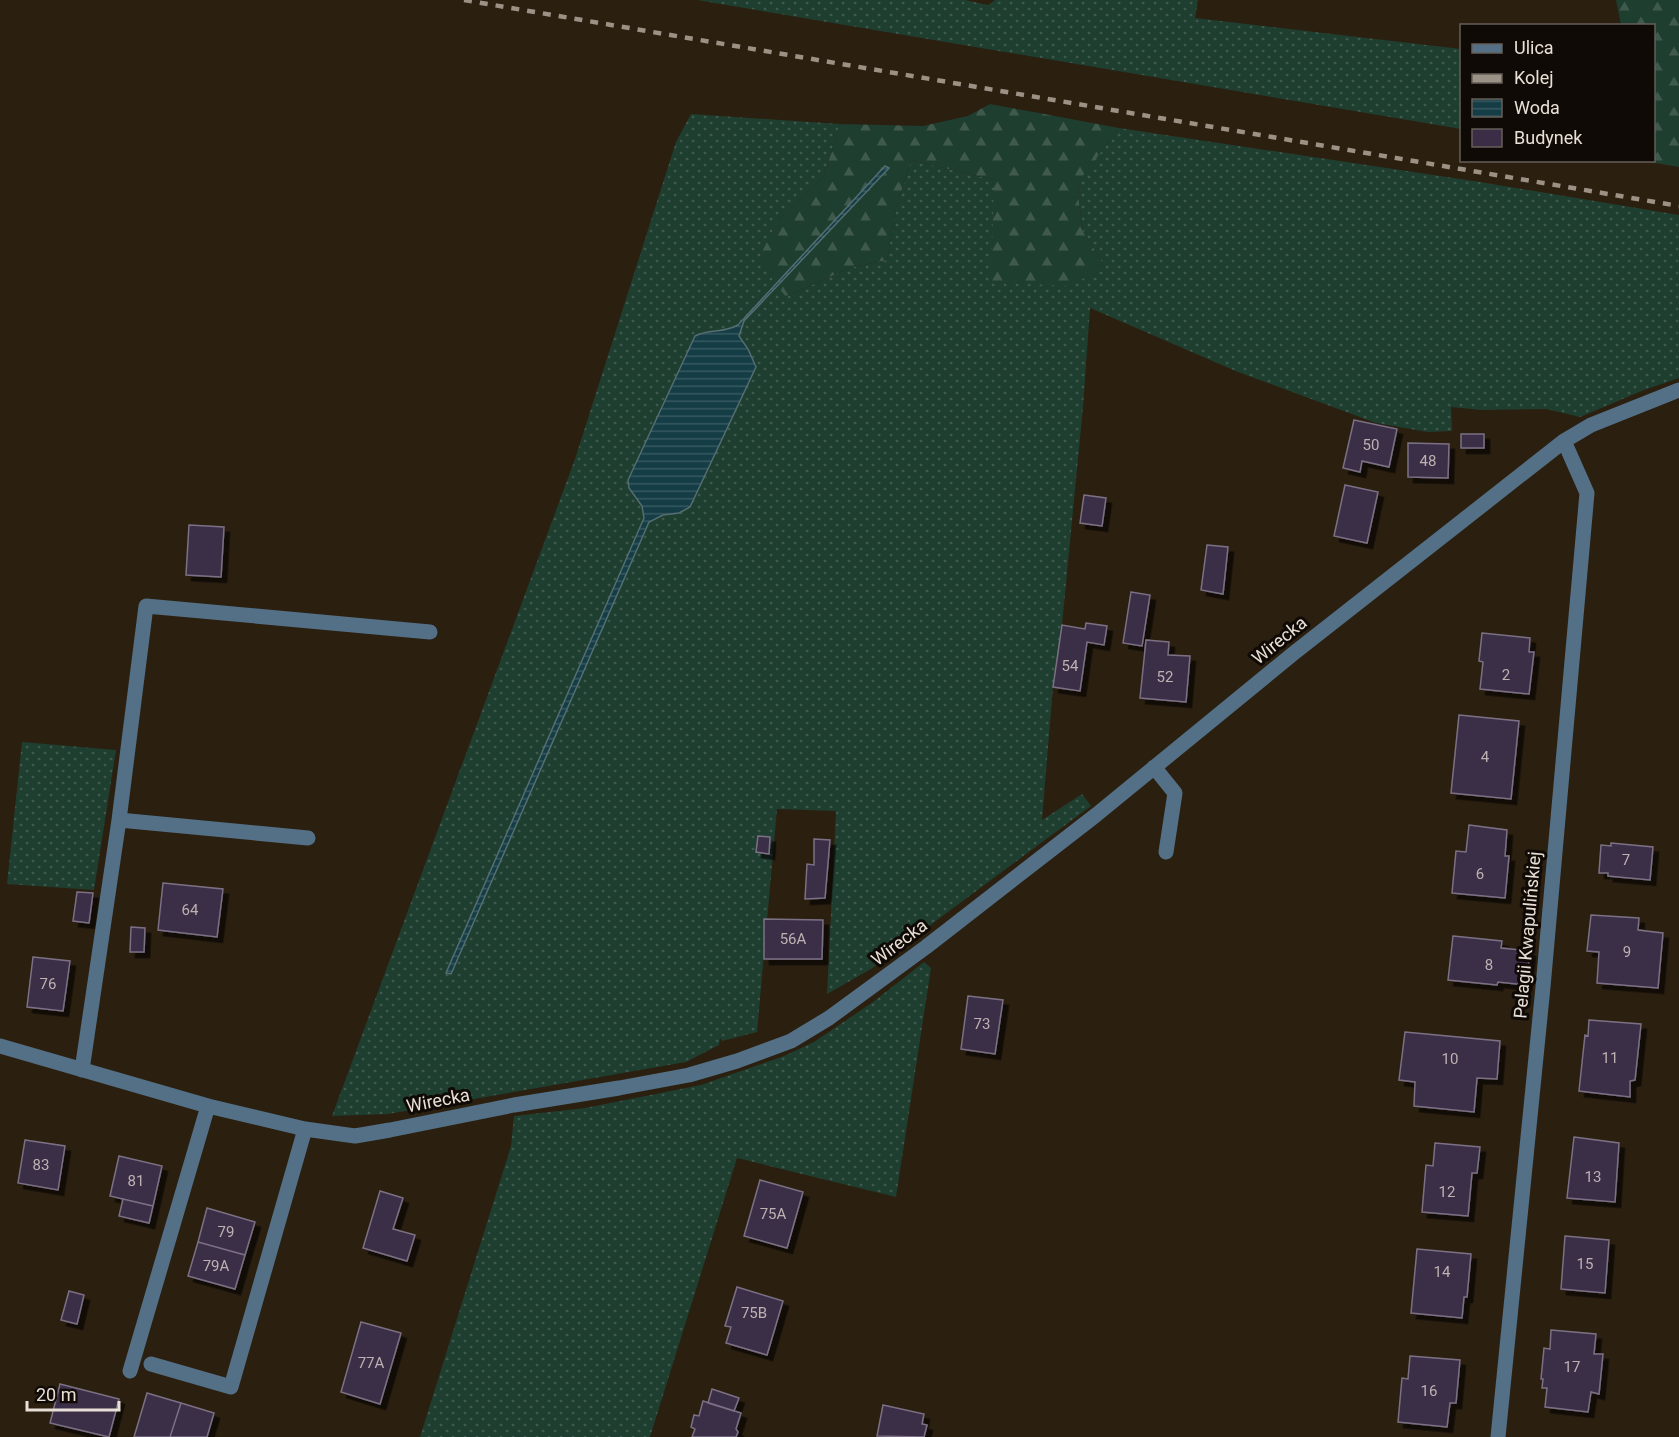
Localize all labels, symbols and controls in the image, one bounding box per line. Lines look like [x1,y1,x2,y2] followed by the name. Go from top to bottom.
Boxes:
[1460,24,1655,162] legend
[1514,37,1554,58] text: Ulica
[1514,67,1554,88] text: Kolej
[1514,97,1560,118] text: Woda
[1514,127,1583,148] text: Budynek
[1363,436,1379,454] house number: 50
[1420,452,1436,470] house number: 48
[1247,612,1311,668] street label: Wirecka
[1062,657,1079,675] house number: 54
[1502,666,1510,684] house number: 2
[1157,668,1173,686] house number: 52
[1481,748,1490,766] house number: 4
[1509,851,1545,1019] street label: Pelagii Kwapulińskiej
[1622,851,1630,869] house number: 7
[1476,865,1484,883] house number: 6
[182,901,199,919] house number: 64
[867,914,931,970] street label: Wirecka
[780,930,807,948] house number: 56A
[1623,943,1631,961] house number: 9
[1485,956,1493,974] house number: 8
[40,975,56,993] house number: 76
[974,1015,990,1033] house number: 73
[1602,1049,1618,1067] house number: 11
[1442,1050,1458,1068] house number: 10
[405,1084,471,1116] street label: Wirecka
[33,1156,49,1174] house number: 83
[1585,1168,1601,1186] house number: 13
[128,1172,144,1190] house number: 81
[1439,1183,1455,1201] house number: 12
[760,1205,787,1223] house number: 75A
[218,1223,234,1241] house number: 79
[1577,1255,1593,1273] house number: 15
[203,1257,230,1275] house number: 79A
[1434,1263,1451,1281] house number: 14
[741,1304,767,1322] house number: 75B
[358,1354,385,1372] house number: 77A
[1564,1358,1580,1376] house number: 17
[27,1374,118,1412] scale bar
[1421,1382,1437,1400] house number: 16
[36,1384,76,1405] text: 20 m

